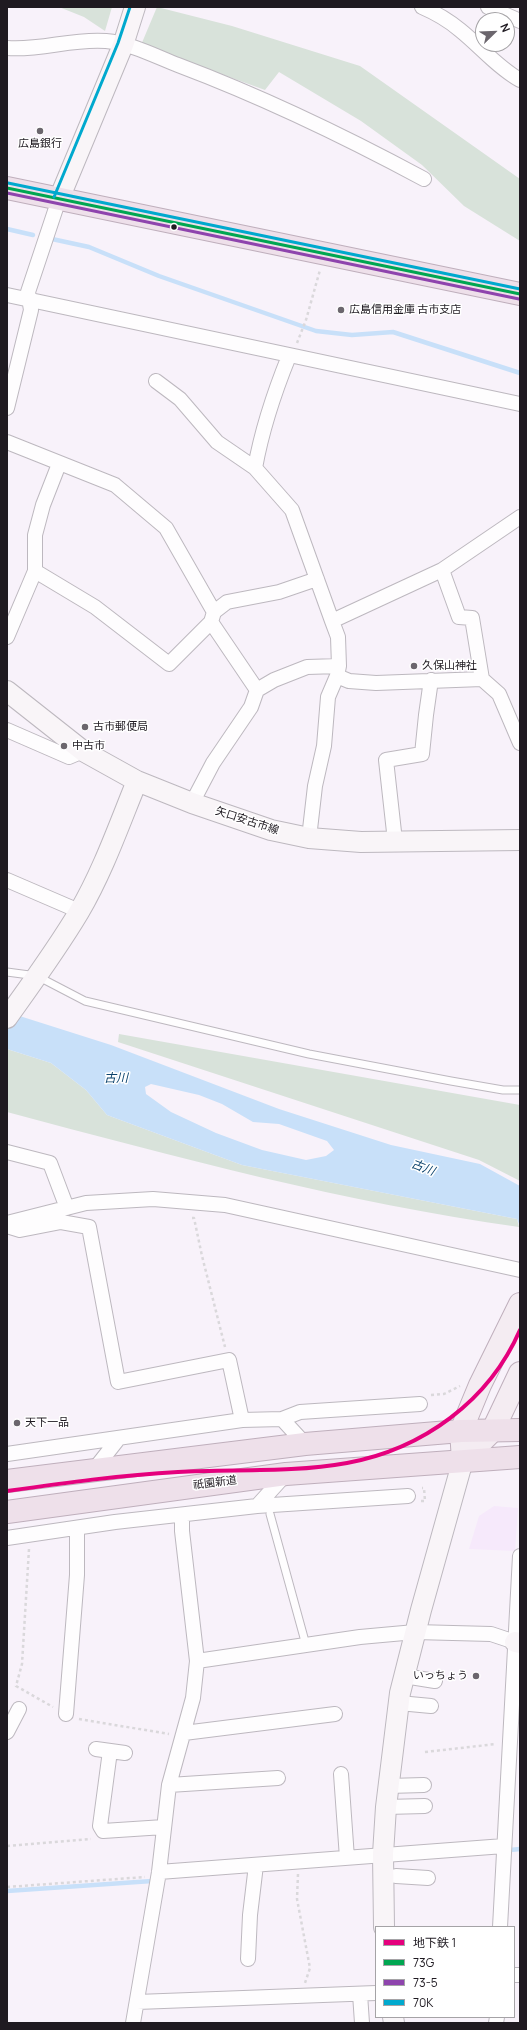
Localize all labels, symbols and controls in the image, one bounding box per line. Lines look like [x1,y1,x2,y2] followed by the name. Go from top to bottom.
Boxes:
[475,12,515,52] north arrow
[497,21,514,34] text: N
[35,126,45,136] marker: 広島銀行
[18,137,62,151] place label: 広島銀行
[169,222,179,232] unlabelled marker
[349,303,461,317] place label: 広島信用金庫 古市支店
[336,305,346,315] marker: 広島信用金庫 古市支店
[422,659,477,673] place label: 久保山神社
[409,661,419,671] marker: 久保山神社
[93,720,148,734] place label: 古市郵便局
[80,722,90,732] marker: 古市郵便局
[72,739,105,753] place label: 中古市
[59,741,69,751] marker: 中古市
[214,805,280,837] street label: 矢口安古市線
[104,1072,128,1086] water label: 古川
[409,1157,437,1179] water label: 古川
[25,1416,69,1430] place label: 天下一品
[12,1418,22,1428] marker: 天下一品
[192,1474,238,1492] street label: 祇園新道
[413,1669,468,1683] place label: いっちょう
[471,1671,481,1681] marker: いっちょう
[375,1926,515,2018] legend
[413,1934,456,1951] text: 地下鉄 1
[413,1954,434,1971] text: 73G
[413,1974,438,1991] text: 73-5
[413,1994,433,2011] text: 70K

